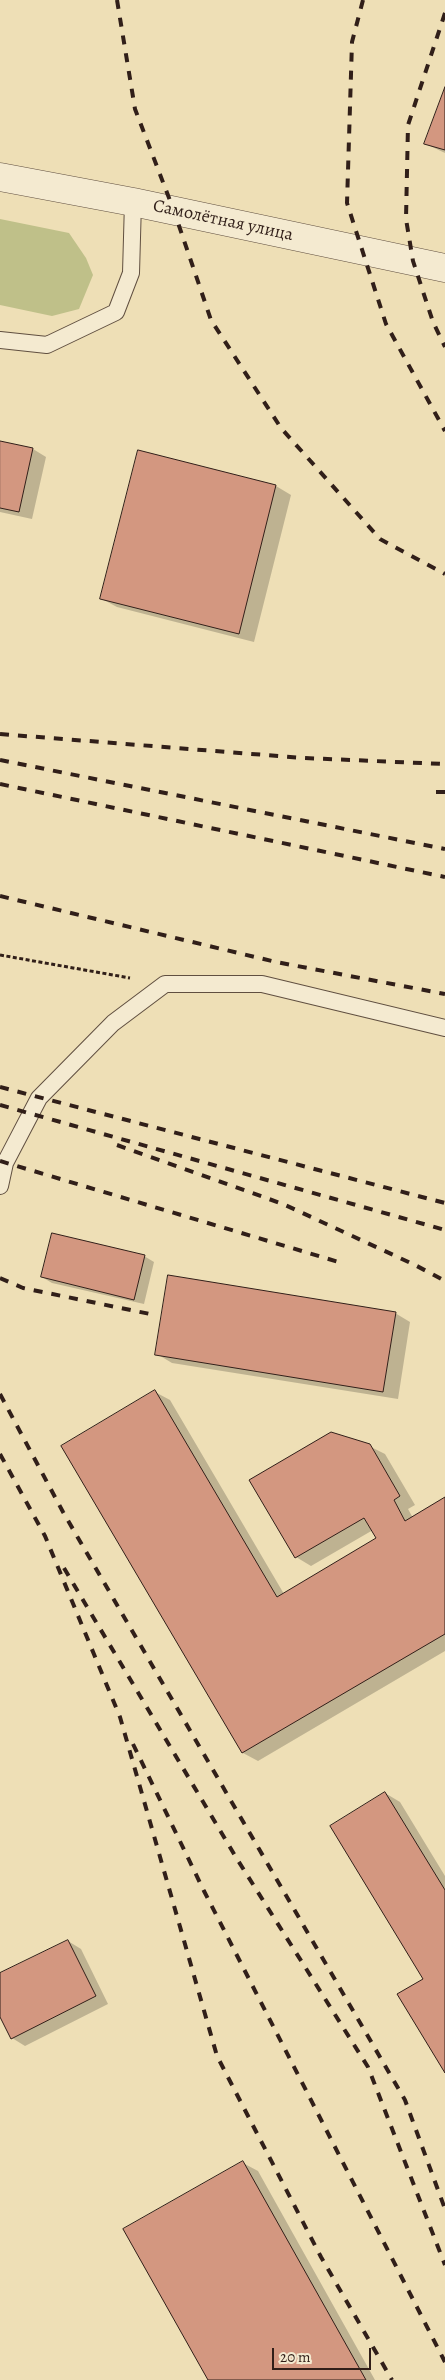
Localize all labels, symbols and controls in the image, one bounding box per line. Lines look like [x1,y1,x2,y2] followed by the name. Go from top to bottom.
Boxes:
[151,196,295,246] street label: Самолётная улица
[275,2338,374,2370] scale bar
[280,2347,311,2367] text: 20 m

